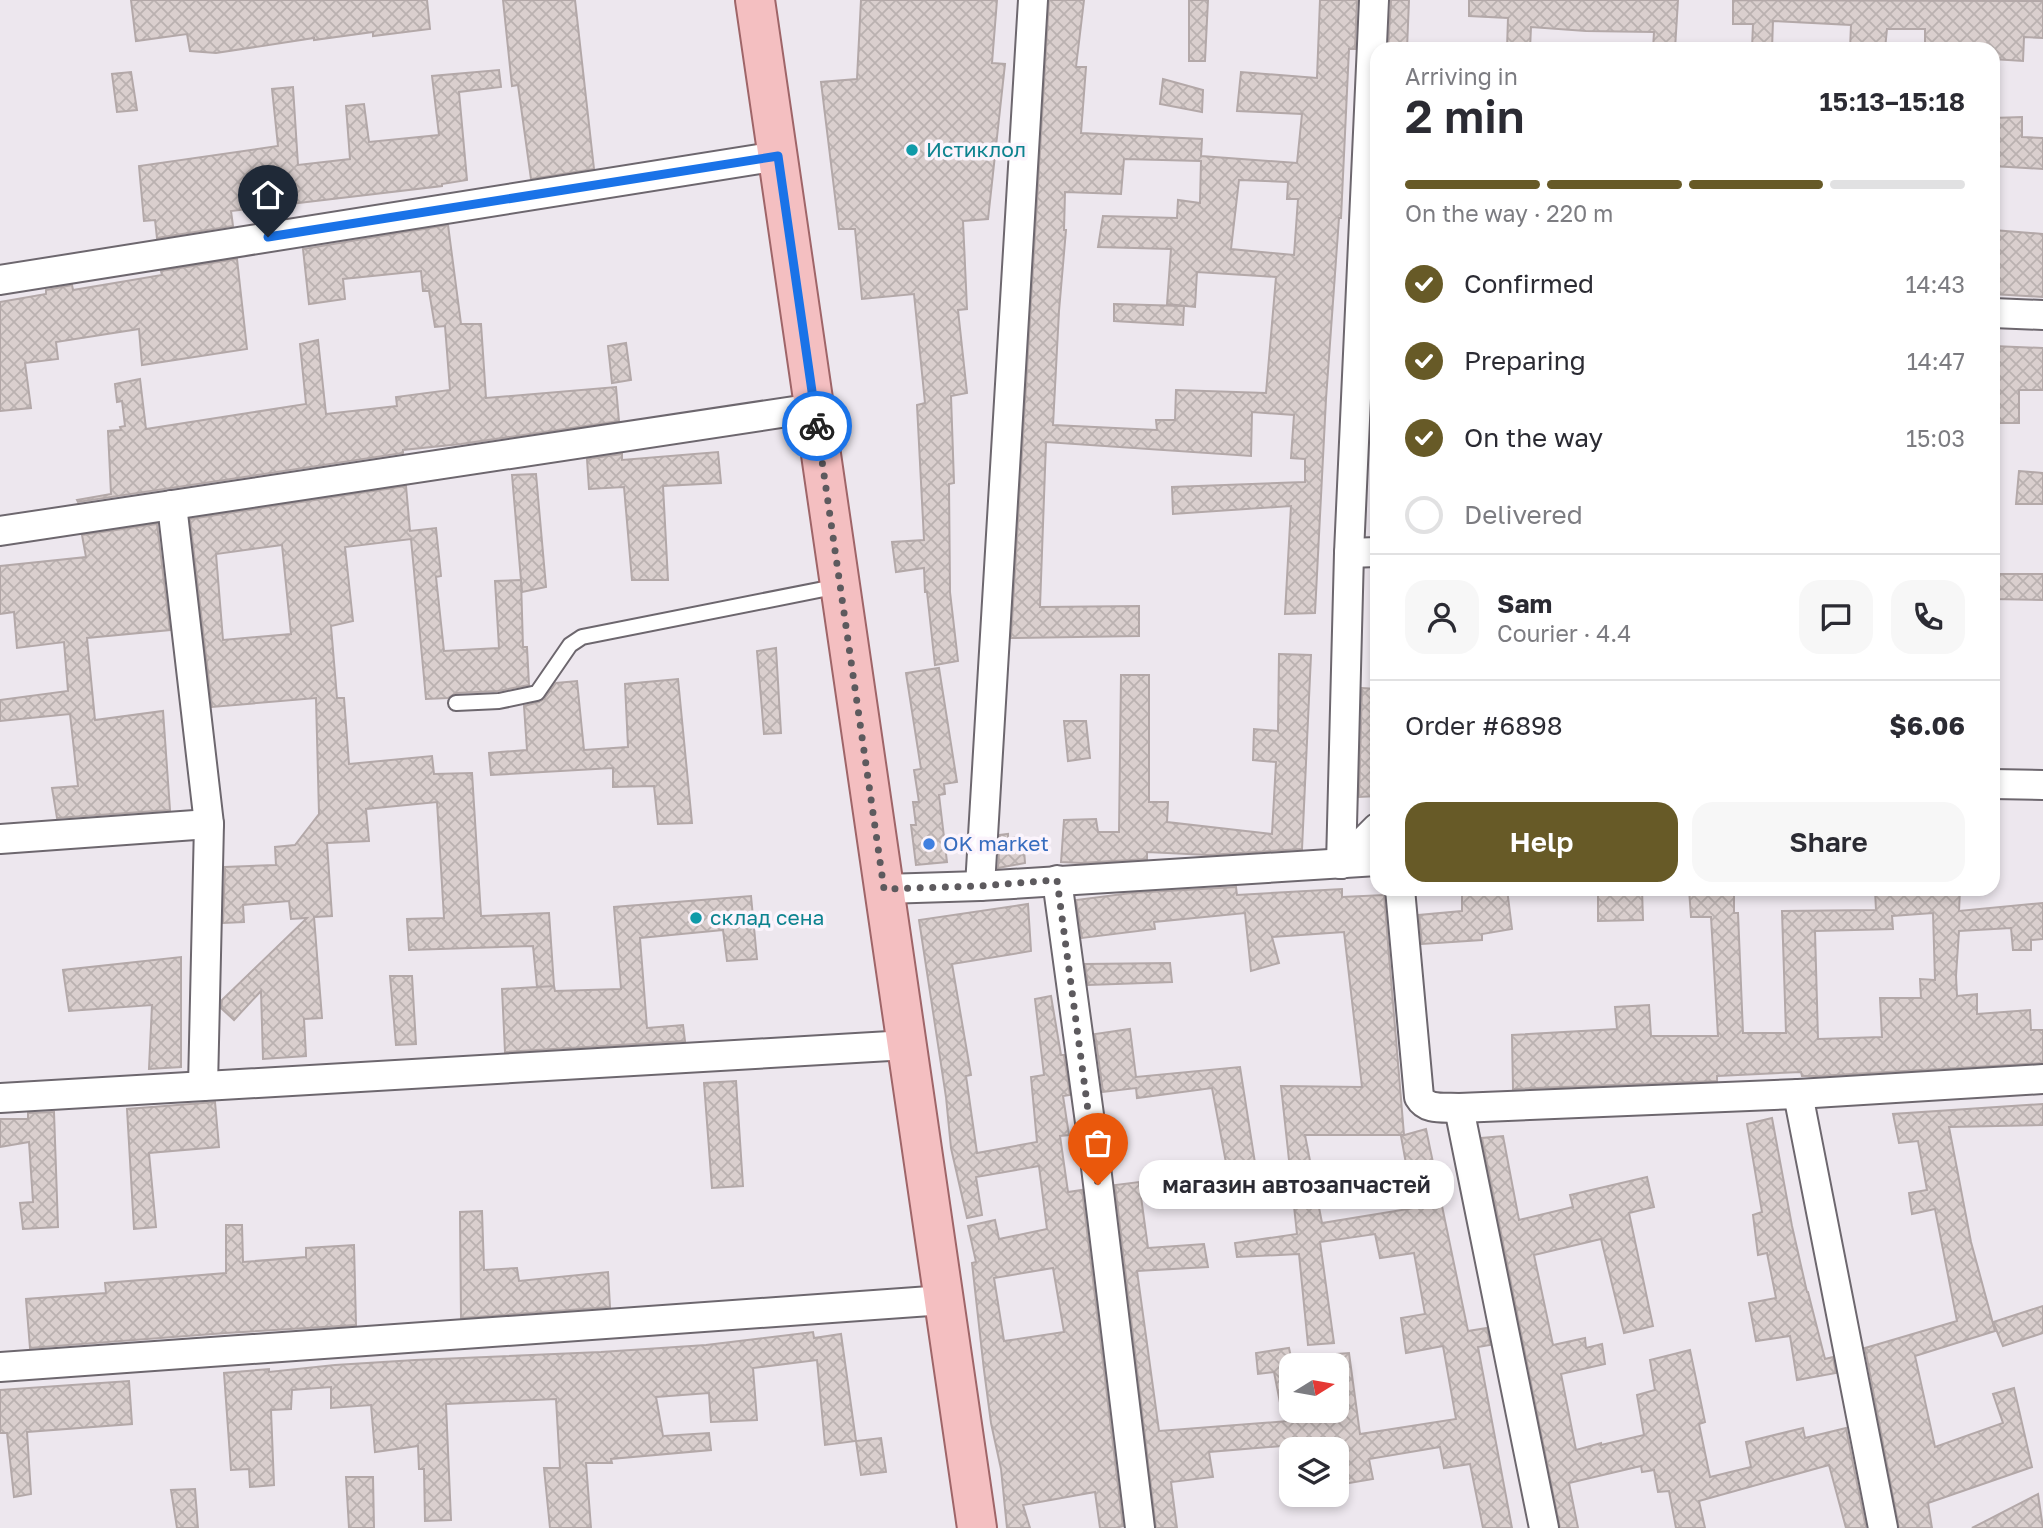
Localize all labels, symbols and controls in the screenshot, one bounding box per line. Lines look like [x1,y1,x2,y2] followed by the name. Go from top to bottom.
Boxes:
[1405,62,1518,90] text: Arriving in
[1819,86,1965,117] text: 15:13–15:18
[1405,88,1525,143] text: 2 min
[926,136,1026,162] place label: Истиклол
[904,142,920,158] marker: Истиклол
[238,165,298,237] pin
[249,176,287,214] icon: home
[1405,199,1613,227] text: On the way · 220 m
[1405,265,1443,303] icon: check
[1464,268,1594,299] text: Confirmed
[1905,270,1965,298] text: 14:43
[1405,342,1443,380] icon: check
[1464,345,1586,376] text: Preparing
[1907,347,1965,375] text: 14:47
[782,391,852,461] courier
[798,407,836,445] icon: bike
[1405,419,1443,457] icon: check
[1464,422,1603,453] text: On the way
[1906,424,1965,452] text: 15:03
[1464,499,1583,530] text: Delivered
[1405,580,1479,654] button: person
[1799,580,1873,654] button: chat
[1891,580,1965,654] button: phone
[1497,588,1552,619] text: Sam
[1497,619,1631,647] text: Courier · 4.4
[1405,710,1563,741] text: Order #6898
[1889,710,1965,741] text: $6.06
[1405,802,1678,882] button: Help
[1692,802,1965,882] button: Share
[943,830,1049,856] place label: OK market
[921,836,937,852] marker: OK market
[710,904,824,930] place label: склад сена
[688,910,704,926] marker: склад сена
[1068,1113,1128,1185] pin
[1079,1124,1117,1162] icon: bag
[1140,1160,1455,1210] callout: магазин автозапчастей
[1162,1170,1431,1198] text: магазин автозапчастей
[1279,1353,1349,1423] north arrow
[1279,1353,1349,1507] map controls
[1279,1437,1349,1507] button: layers

